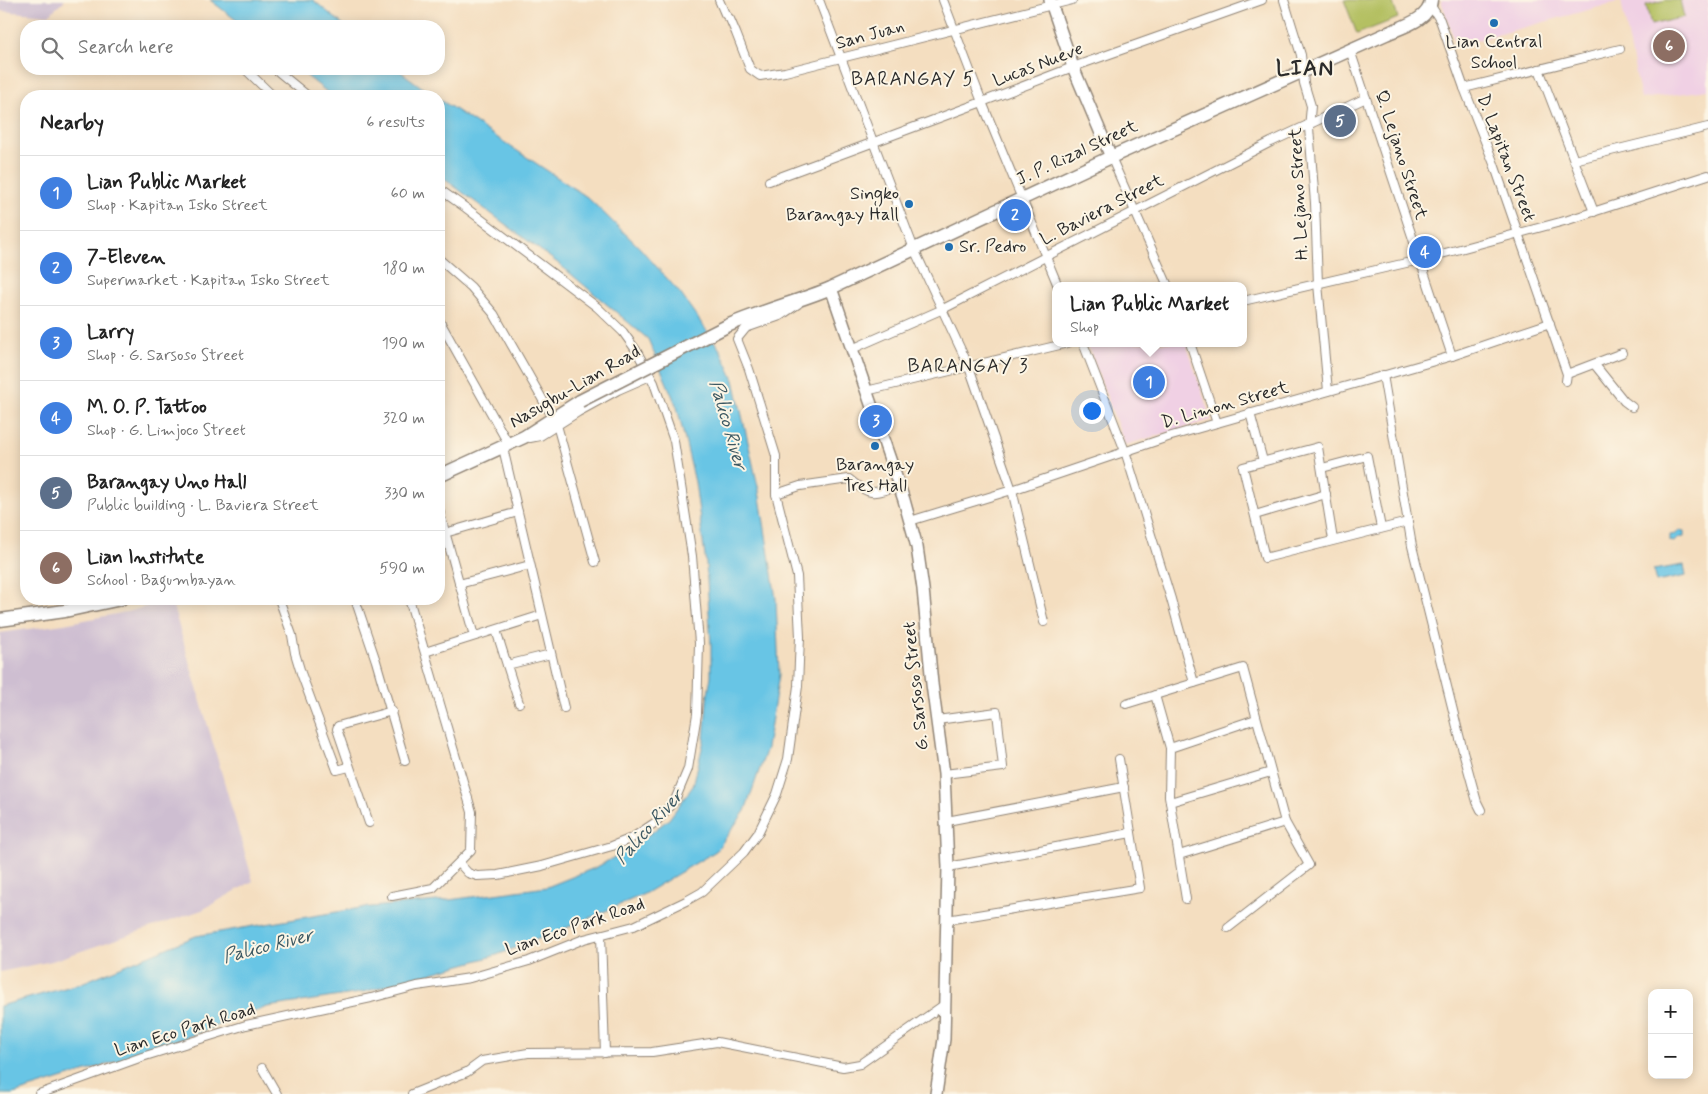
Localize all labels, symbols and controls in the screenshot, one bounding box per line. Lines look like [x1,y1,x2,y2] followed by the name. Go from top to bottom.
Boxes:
[833,14,907,56] street label: San Juan
[1488,17,1500,29] marker: Lian Central School
[20,20,445,75] search box
[1653,27,1685,65] pin: 6
[1446,30,1542,75] place label: Lian Central School
[38,34,66,62] icon: search
[78,35,174,60] text: Search here
[990,37,1086,93] street label: Lucas Nueve
[1276,55,1334,83] district label: LIAN
[851,67,975,92] district label: BARANGAY 5
[1369,87,1433,223] street label: Q. Lejano Street
[1471,91,1541,226] street label: D. Lapitan Street
[1324,102,1356,140] pin: 5
[40,109,104,137] text: Nearby
[366,112,425,133] text: 6 results
[1012,114,1142,192] street label: J. P. Rizal Street
[1284,127,1314,261] street label: H. Lejano Street
[1036,168,1168,252] street label: L. Baviera Street
[87,170,246,195] text: Lian Public Market
[786,182,899,227] place label: Singko Barangay Hall
[52,183,60,204] text: 1
[391,183,425,204] text: 60 m
[87,195,268,216] text: Shop · Kapitan Isko Street
[999,196,1031,234] pin: 2
[903,198,915,210] marker: Singko Barangay Hall
[1409,233,1441,271] pin: 4
[959,235,1026,259] place label: Sr. Pedro
[943,241,955,253] marker: Sr. Pedro
[87,245,165,270] text: 7-Eleven
[52,258,60,279] text: 2
[382,258,425,279] text: 180 m
[87,270,330,291] text: Supermarket · Kapitan Isko Street
[1052,282,1247,347] popup
[1070,292,1229,317] text: Lian Public Market
[1070,317,1099,338] text: Shop
[87,320,134,345] text: Larry
[52,333,60,354] text: 3
[382,333,425,354] text: 190 m
[505,340,645,435] street label: Nasugbu-Lian Road
[87,345,244,366] text: Shop · G. Sarsoso Street
[908,354,1029,379] district label: BARANGAY 3
[1133,363,1165,401] pin: 1
[1159,375,1292,435] street label: D. Limon Street
[703,377,753,475] water label: Palico River
[87,395,207,420] text: M. O. P. Tattoo
[1079,398,1105,424] your location
[860,402,892,440] pin: 3
[51,408,61,429] text: 4
[383,408,425,429] text: 320 m
[87,420,246,441] text: Shop · G. Limjoco Street
[869,440,881,452] marker: Barangay Tres Hall
[836,453,914,498] place label: Barangay Tres Hall
[87,470,246,495] text: Barangay Uno Hall
[51,483,61,504] text: 5
[384,483,425,504] text: 330 m
[87,495,319,516] text: Public building · L. Baviera Street
[87,545,204,570] text: Lian Institute
[52,558,60,579] text: 6
[379,558,425,579] text: 590 m
[87,570,236,591] text: School · Bagumbayan
[897,620,935,752] street label: G. Sarsoso Street
[609,783,690,870] water label: Palico River
[502,892,648,962] street label: Lian Eco Park Road
[220,922,318,969] water label: Palico River
[1648,989,1693,1079] map controls
[1648,989,1693,1034] button: +
[112,997,258,1063] street label: Lian Eco Park Road
[1648,1034,1693,1079] button: −

